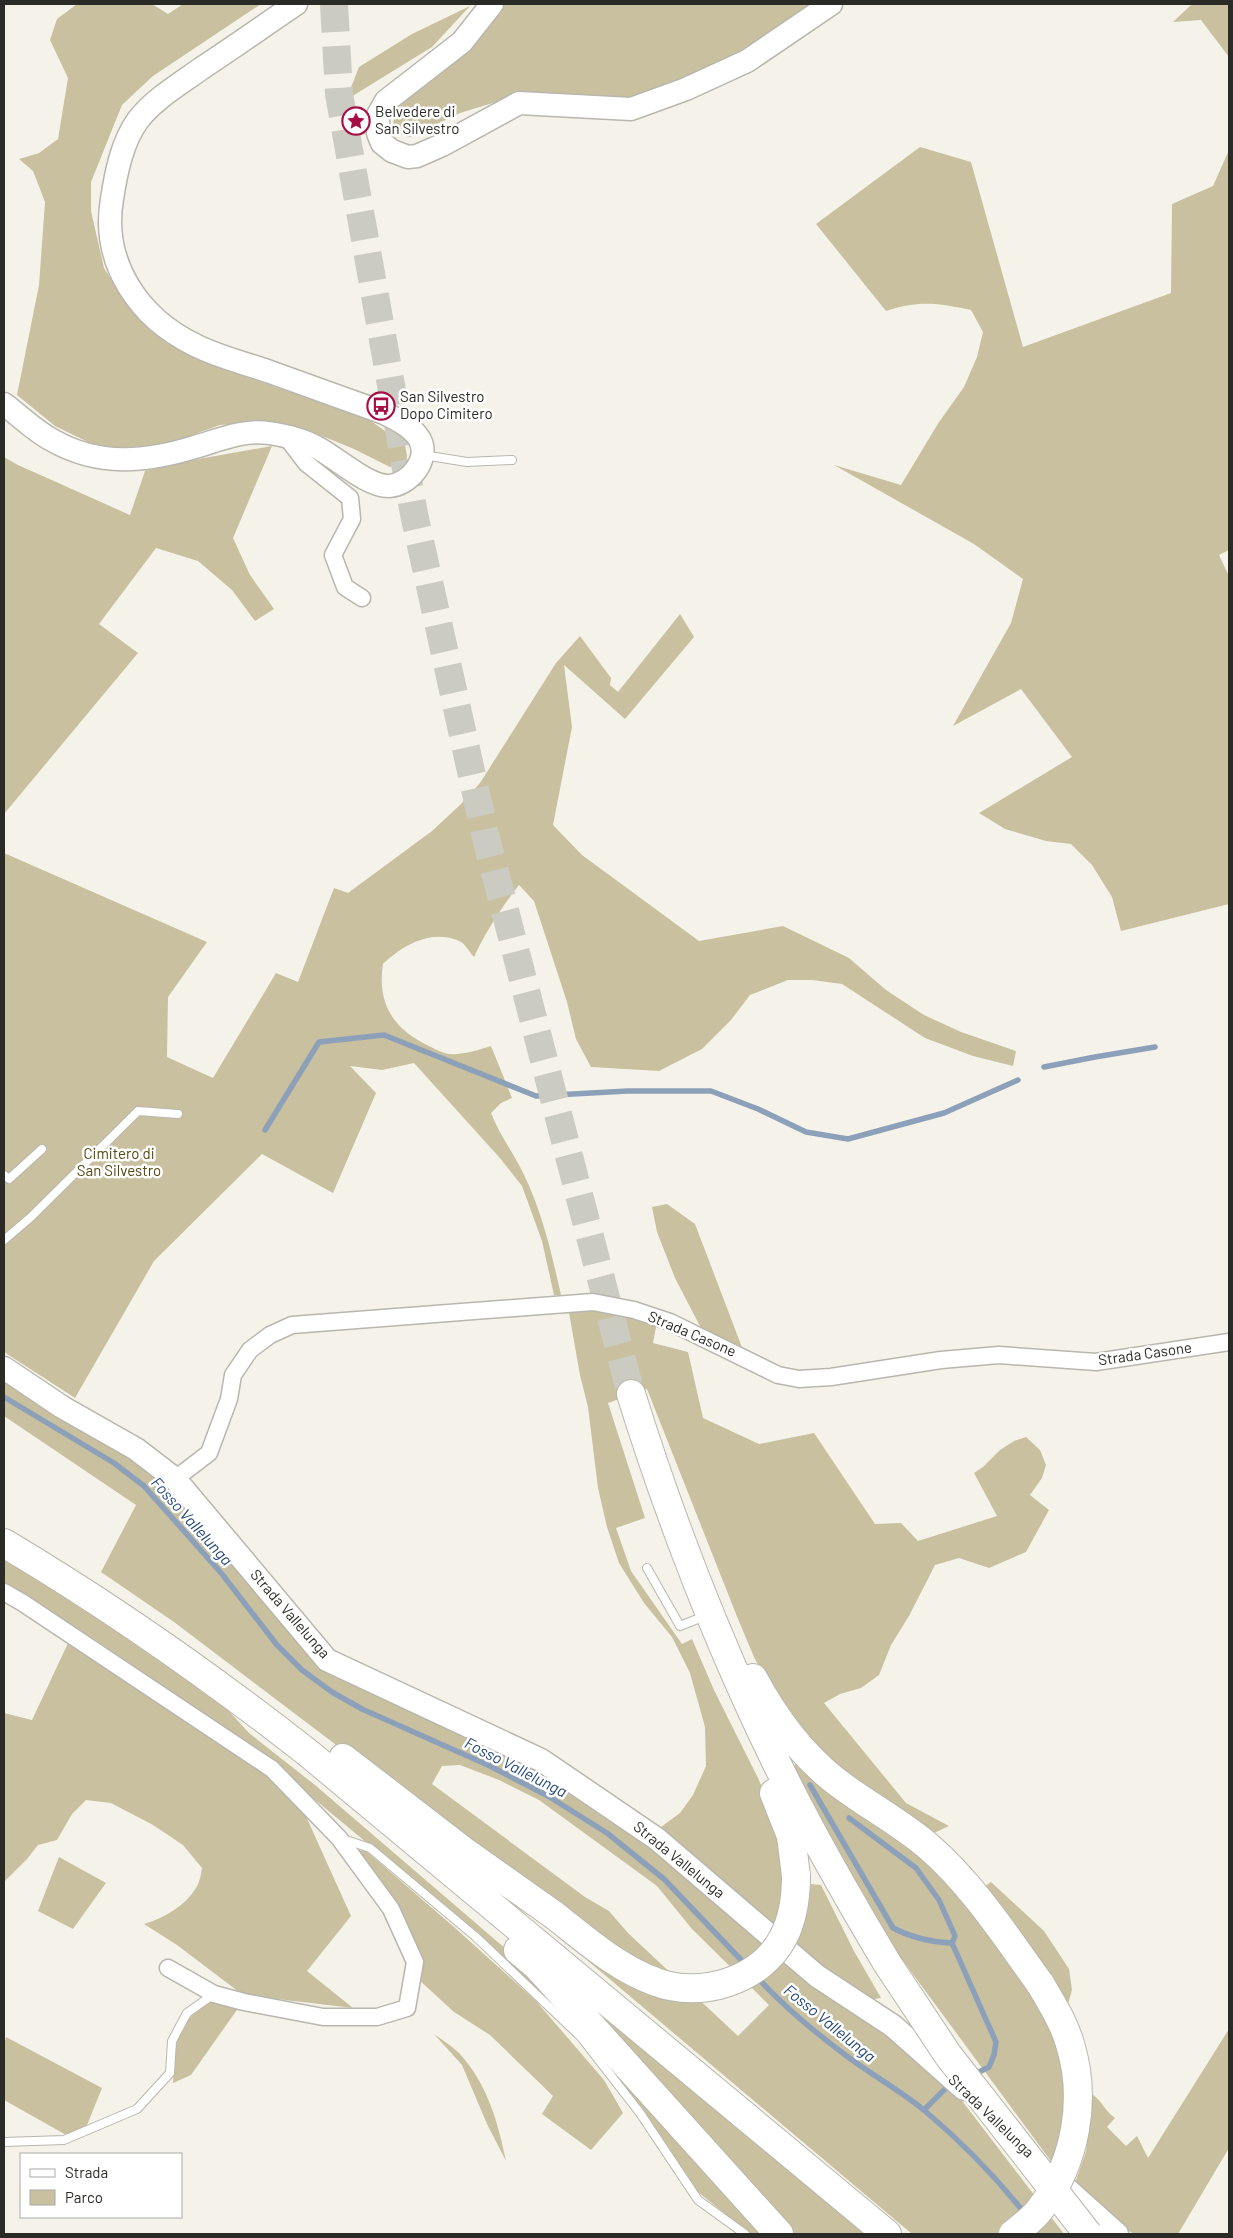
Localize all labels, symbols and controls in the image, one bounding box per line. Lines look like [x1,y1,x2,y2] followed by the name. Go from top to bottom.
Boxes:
[375,102,459,137] place label: Belvedere di San Silvestro
[341,106,371,136] place icon: Belvedere di San Silvestro
[400,387,493,422] place label: San Silvestro Dopo Cimitero
[366,391,396,421] bus stop icon: San Silvestro Dopo Cimitero
[77,1144,161,1179] park label: Cimitero di San Silvestro
[646,1306,739,1360] street label: Strada Casone
[1097,1338,1193,1368] street label: Strada Casone
[148,1473,237,1569] water label: Fosso Vallelunga
[247,1565,334,1662] street label: Strada Vallelunga
[462,1733,571,1801] water label: Fosso Vallelunga
[630,1817,729,1901] street label: Strada Vallelunga
[781,1980,880,2065] water label: Fosso Vallelunga
[945,2070,1038,2161] street label: Strada Vallelunga
[20,2153,182,2218] legend
[65,2163,108,2181] text: Strada
[65,2188,103,2206] text: Parco

